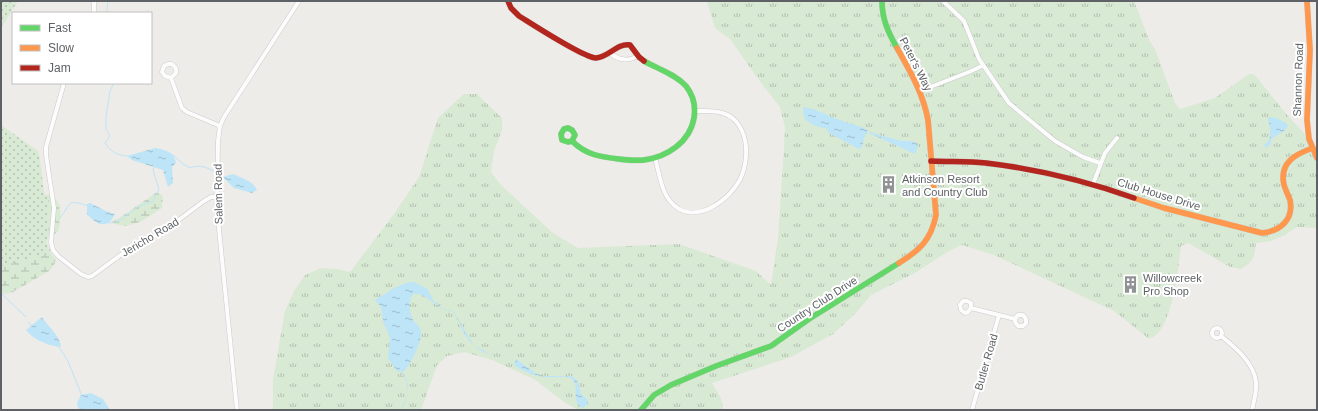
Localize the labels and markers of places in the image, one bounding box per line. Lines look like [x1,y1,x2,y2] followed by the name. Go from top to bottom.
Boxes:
[902,173,988,198] place label: Atkinson Resort and Country Club
[879,175,899,195] building icon: Atkinson Resort and Country Club
[1143,272,1202,297] place label: Willowcreek Pro Shop
[1120,274,1140,294] building icon: Willowcreek Pro Shop

